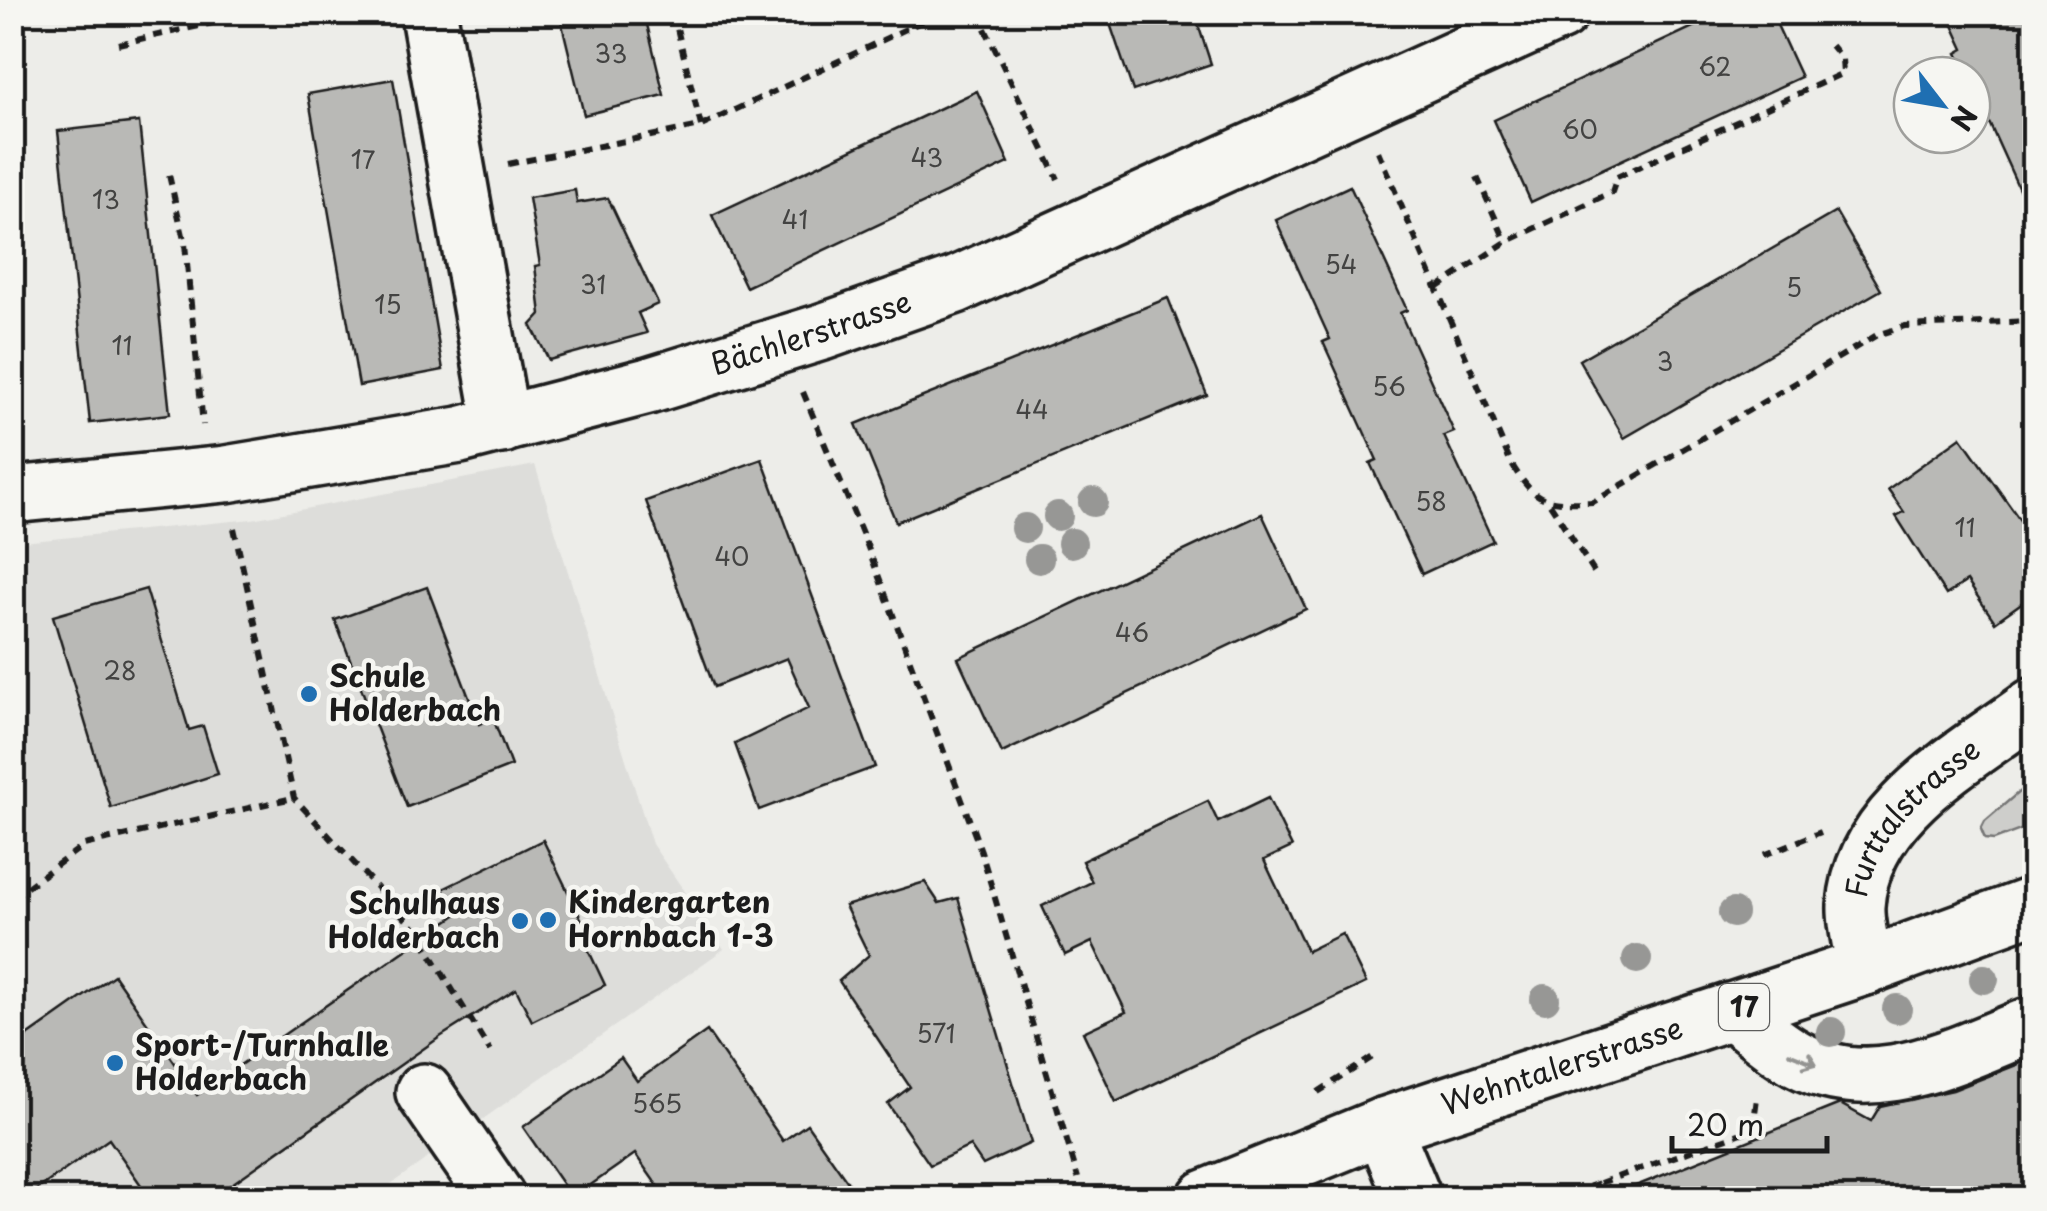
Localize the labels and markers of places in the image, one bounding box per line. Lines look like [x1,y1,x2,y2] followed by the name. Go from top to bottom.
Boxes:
[329,652,501,731] place label: Schule Holderbach
[298,683,320,705] marker: Schule Holderbach
[568,878,774,957] place label: Kindergarten Hornbach 1-3
[328,879,500,958] place label: Schulhaus Holderbach
[537,909,559,931] marker: Kindergarten Hornbach 1-3
[509,910,531,932] marker: Schulhaus Holderbach
[135,1021,389,1100] place label: Sport-/Turnhalle Holderbach
[104,1052,126,1074] marker: Sport-/Turnhalle Holderbach

